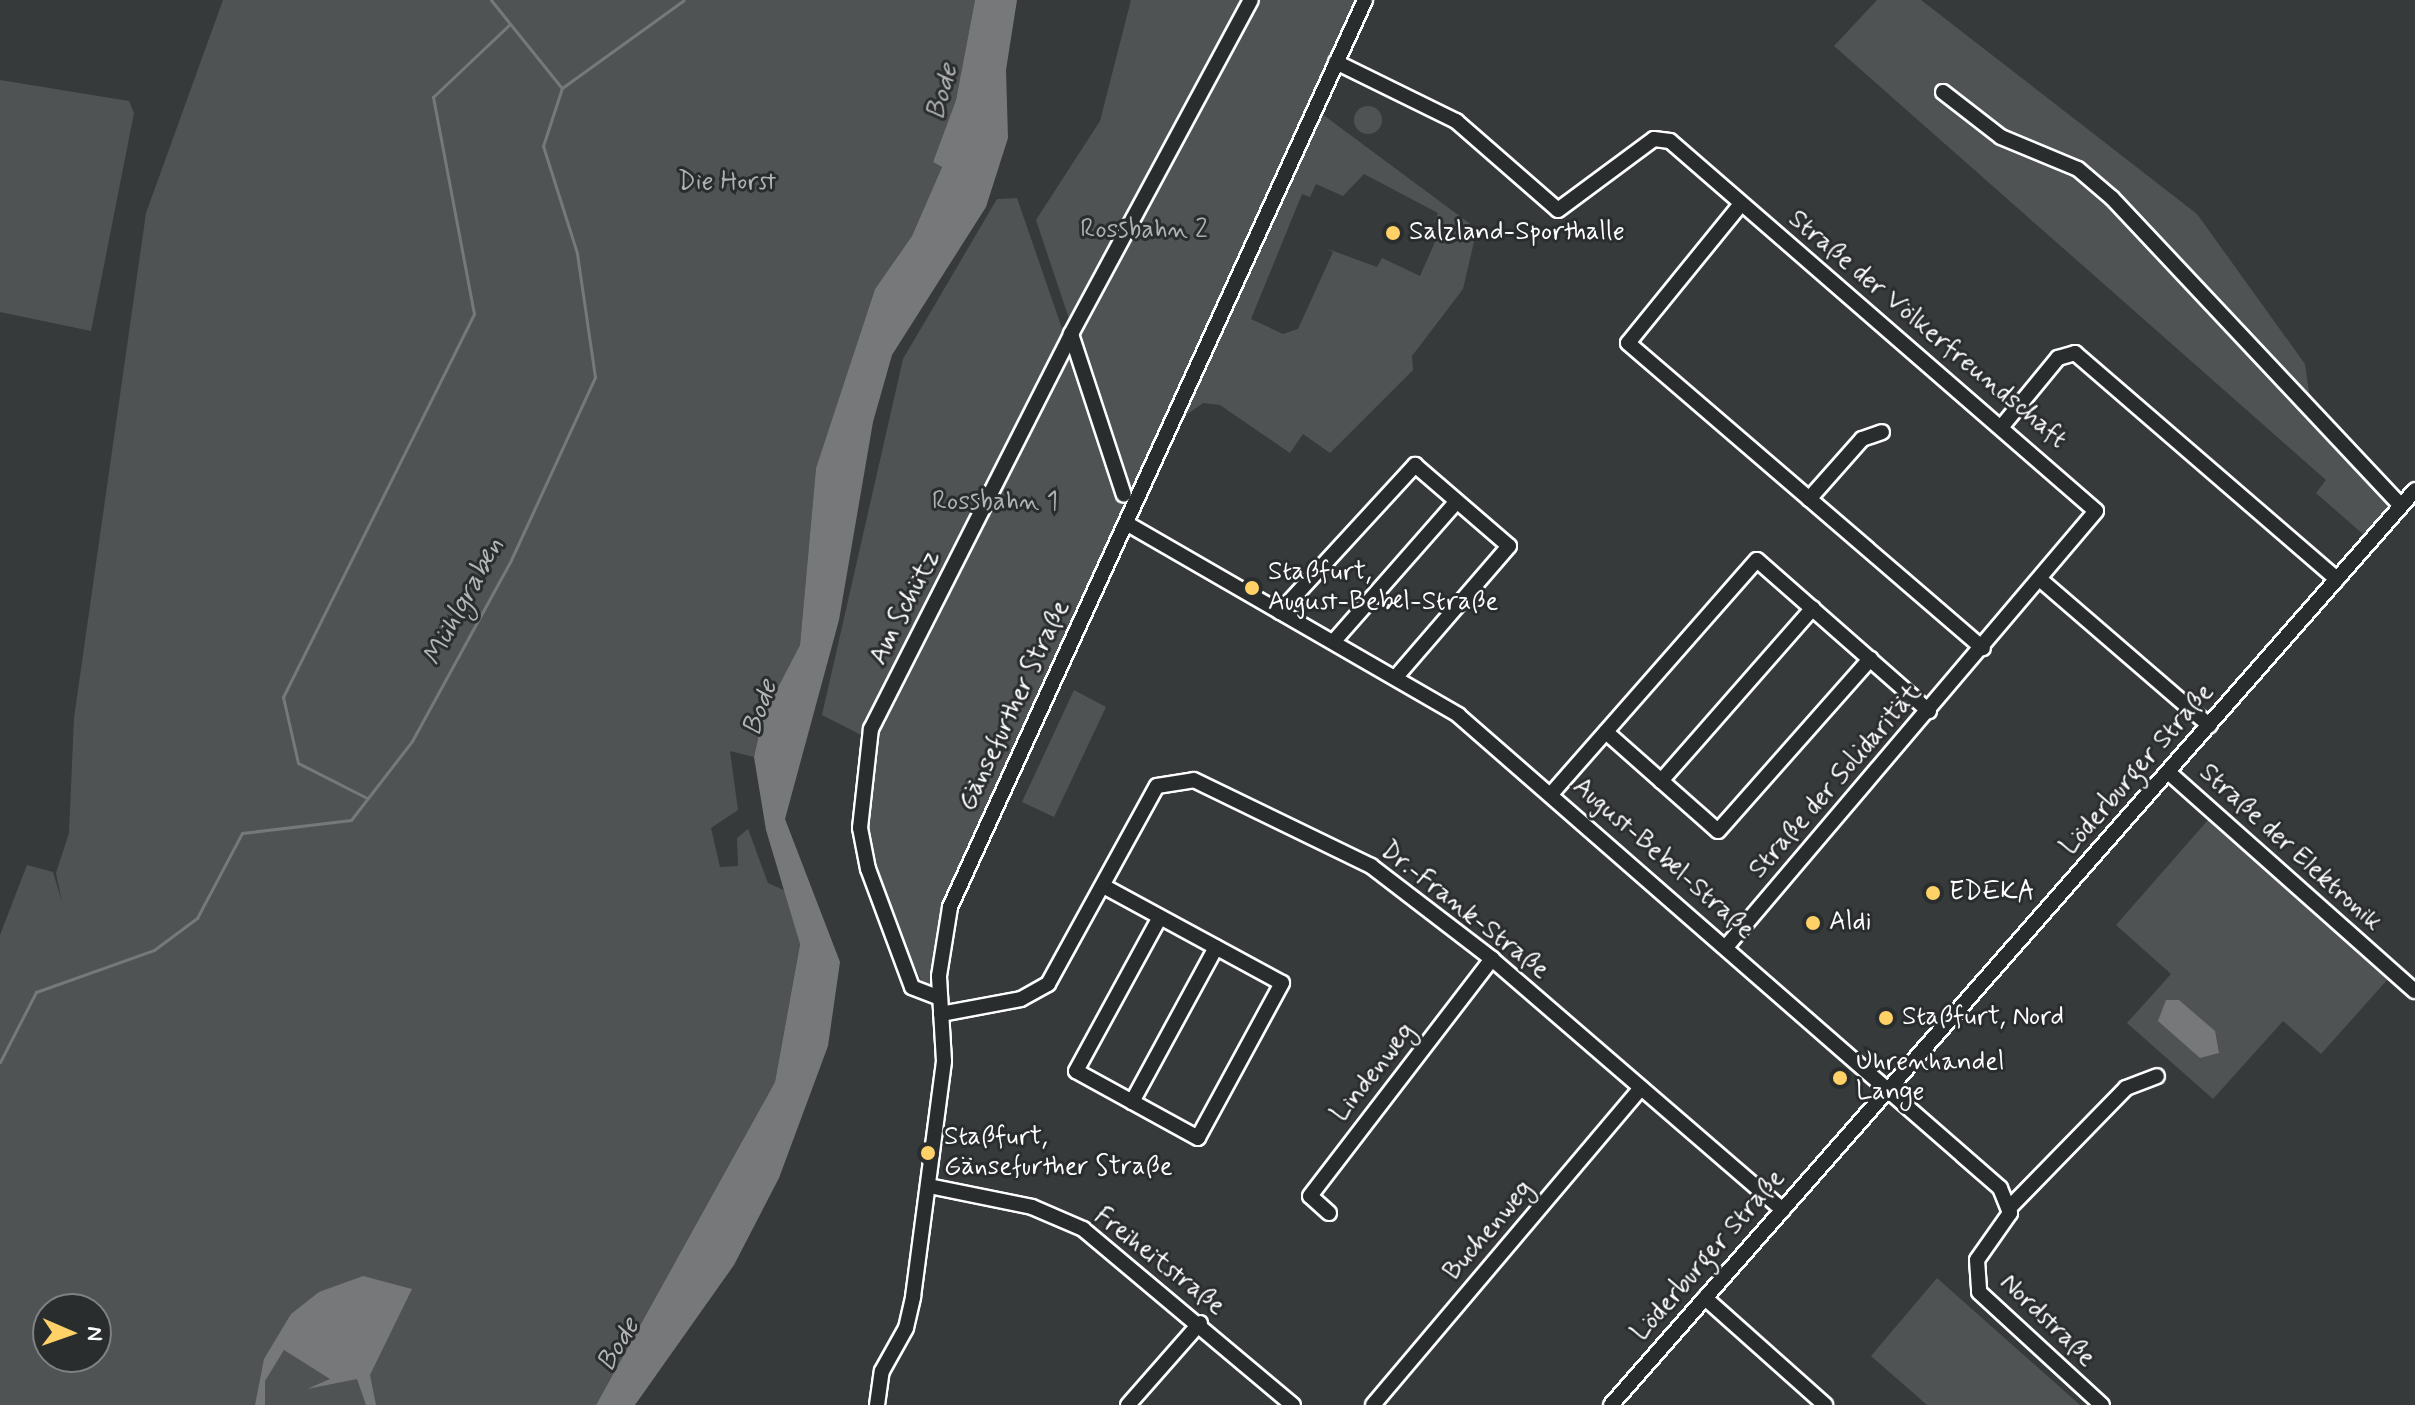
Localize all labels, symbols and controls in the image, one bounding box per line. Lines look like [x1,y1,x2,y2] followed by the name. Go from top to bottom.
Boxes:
[919,60,967,124] water label: Bode
[677,167,777,199] park label: Die Horst
[1782,205,2072,455] street label: Straße der Völkerfreundschaft
[1080,215,1208,247] park label: Rossbahn 2
[1409,217,1625,249] place label: Salzland-Sporthalle
[1384,224,1402,242] marker: Salzland-Sporthalle
[932,487,1058,519] park label: Rossbahn 1
[416,532,512,672] water label: Mühlgraben
[864,545,948,671] street label: Am Schütz
[1268,557,1498,618] place label: Staßfurt, August-Bebel-Straße
[1243,579,1261,597] marker: Staßfurt, August-Bebel-Straße
[953,596,1077,816] street label: Gänsefurther Straße
[736,676,786,740] water label: Bode
[1743,678,1929,886] street label: Straße der Solidarität
[2055,678,2221,862] street label: Löderburger Straße
[2190,756,2390,940] street label: Straße der Elektronik
[1566,772,1760,946] street label: August-Bebel-Straße
[1373,835,1555,987] street label: Dr.-Frank-Straße
[1949,877,2035,909] place label: EDEKA
[1924,884,1942,902] marker: EDEKA
[1829,907,1872,939] place label: Aldi
[1804,914,1822,932] marker: Aldi
[1902,1002,2064,1034] place label: Staßfurt, Nord
[1877,1009,1895,1027] marker: Staßfurt, Nord
[1326,1017,1422,1129] street label: Lindenweg
[1856,1047,2004,1108] place label: Uhrenhandel Lange
[1831,1069,1849,1087] marker: Uhrenhandel Lange
[944,1122,1172,1184] place label: Staßfurt, Gänsefurther Straße
[919,1144,937,1162] marker: Staßfurt, Gänsefurther Straße
[1626,1164,1792,1348] street label: Löderburger Straße
[1438,1174,1540,1288] street label: Buchenweg
[1087,1201,1231,1323] street label: Freiheitstraße
[1993,1268,2101,1374] street label: Nordstraße
[32,1293,112,1373] north arrow
[590,1312,648,1378] water label: Bode
[80,1326,108,1342] text: N

